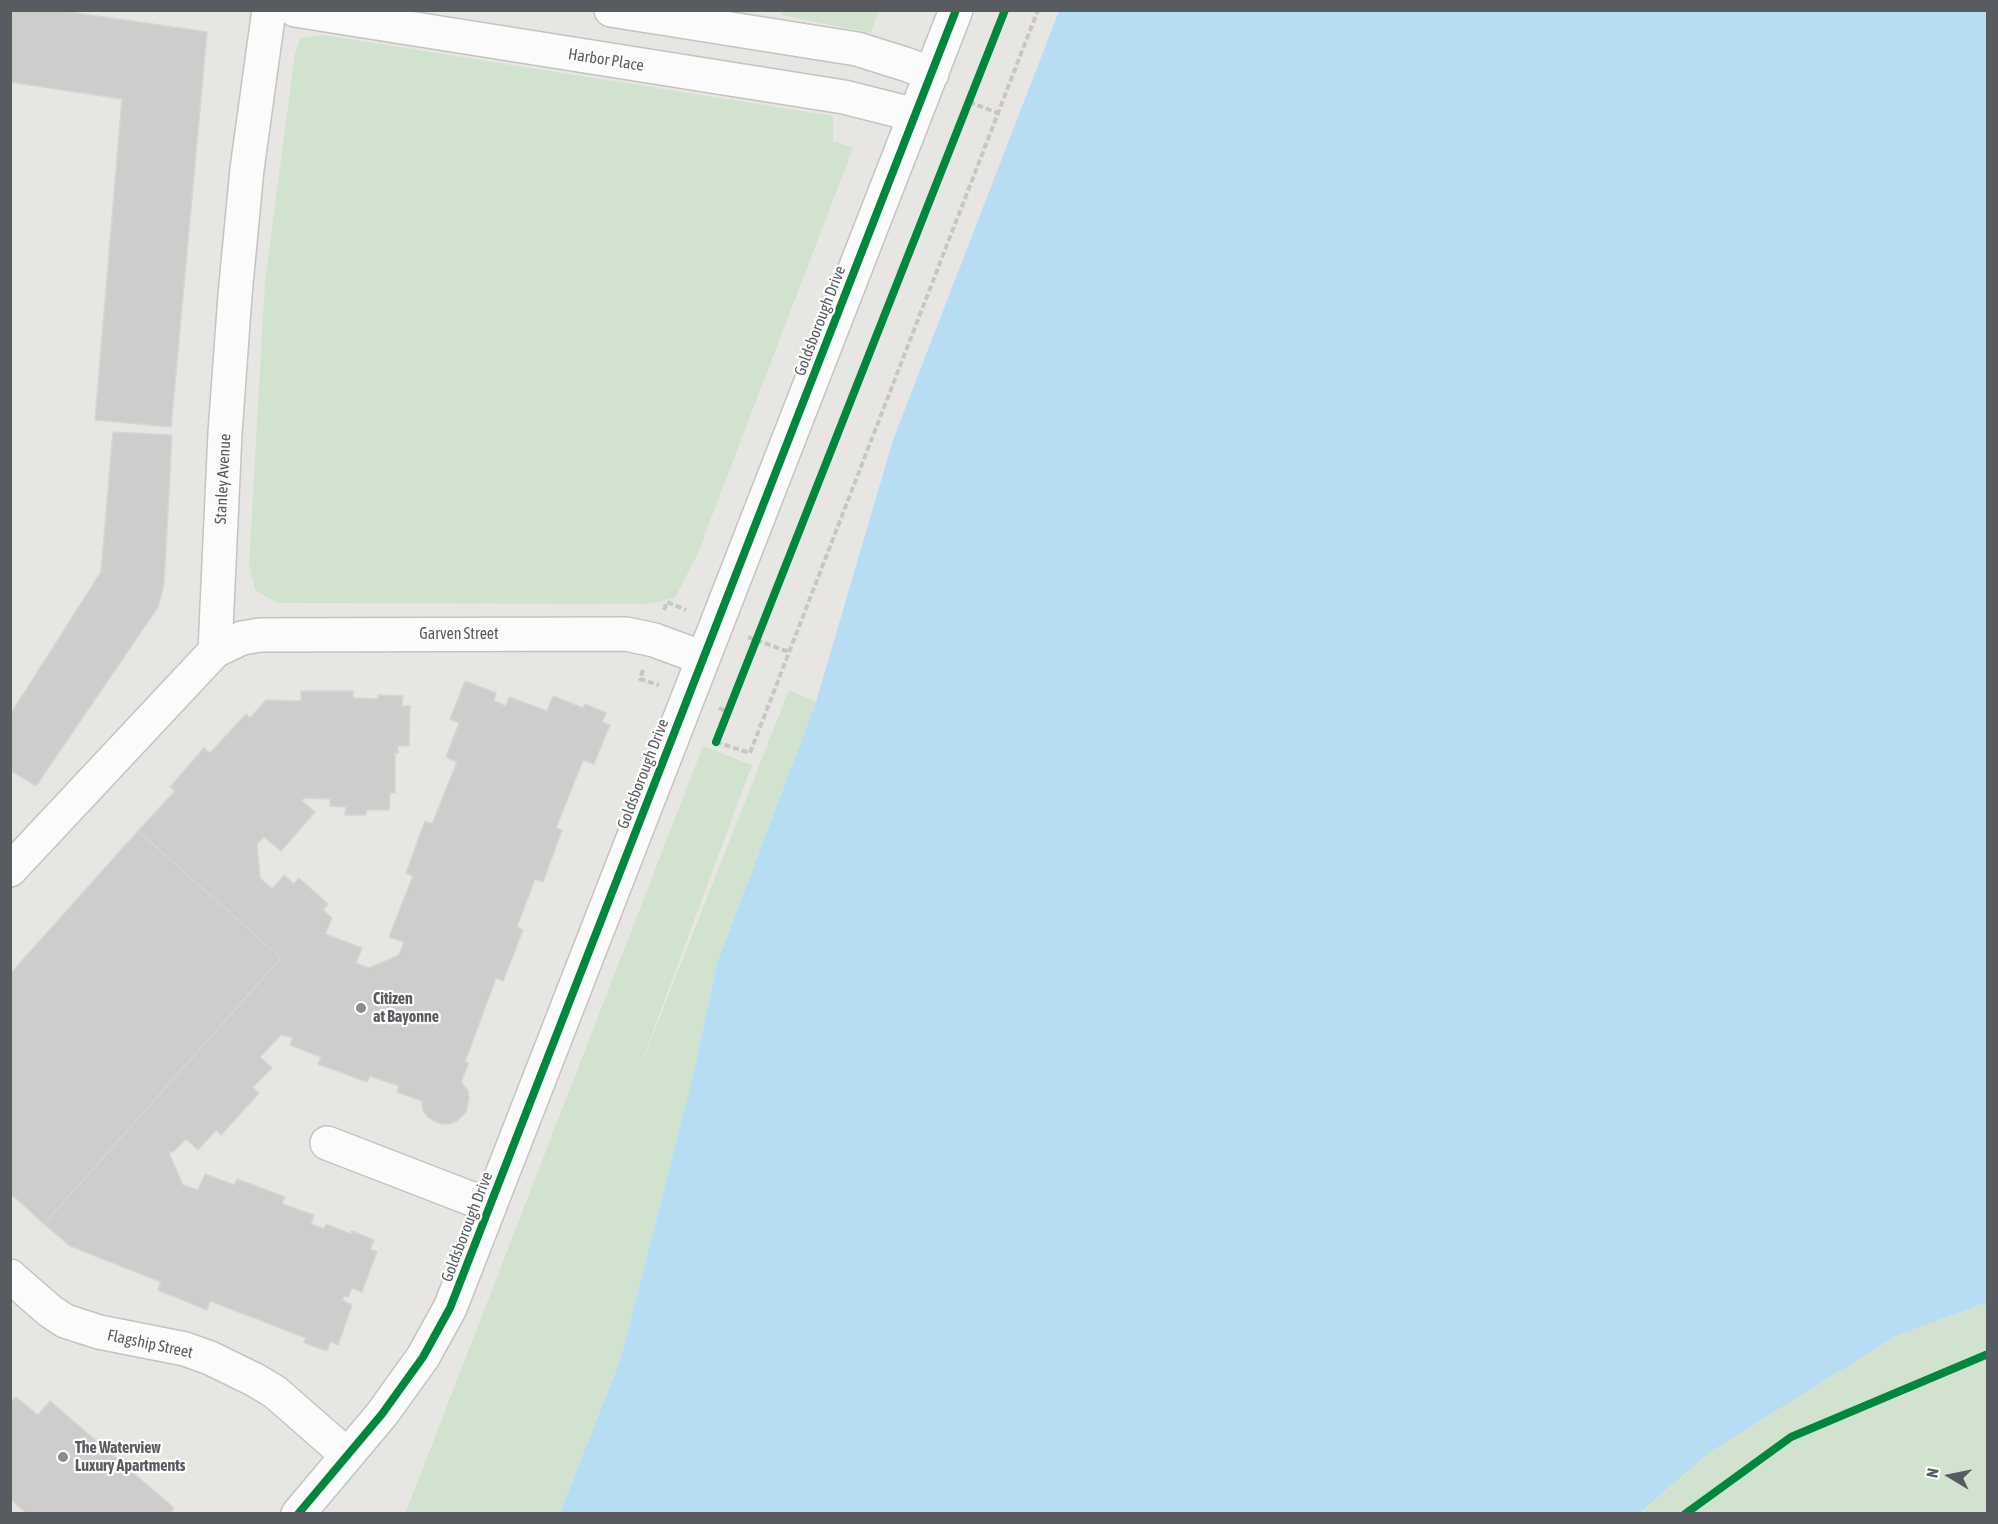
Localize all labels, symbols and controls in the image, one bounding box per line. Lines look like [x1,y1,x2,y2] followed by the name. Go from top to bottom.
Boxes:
[567,45,645,75] street label: Harbor Place
[790,263,850,379] street label: Goldsborough Drive
[211,433,235,525] street label: Stanley Avenue
[419,624,499,644] street label: Garven Street
[613,716,673,832] street label: Goldsborough Drive
[373,989,439,1027] place label: Citizen at Bayonne
[354,1001,368,1015] marker: Citizen at Bayonne
[437,1169,497,1285] street label: Goldsborough Drive
[105,1326,195,1362] street label: Flagship Street
[75,1438,185,1476] place label: The Waterview Luxury Apartments
[1920,1446,1980,1506] north arrow
[56,1450,70,1464] marker: The Waterview Luxury Apartments
[1923,1467,1942,1479] text: N

